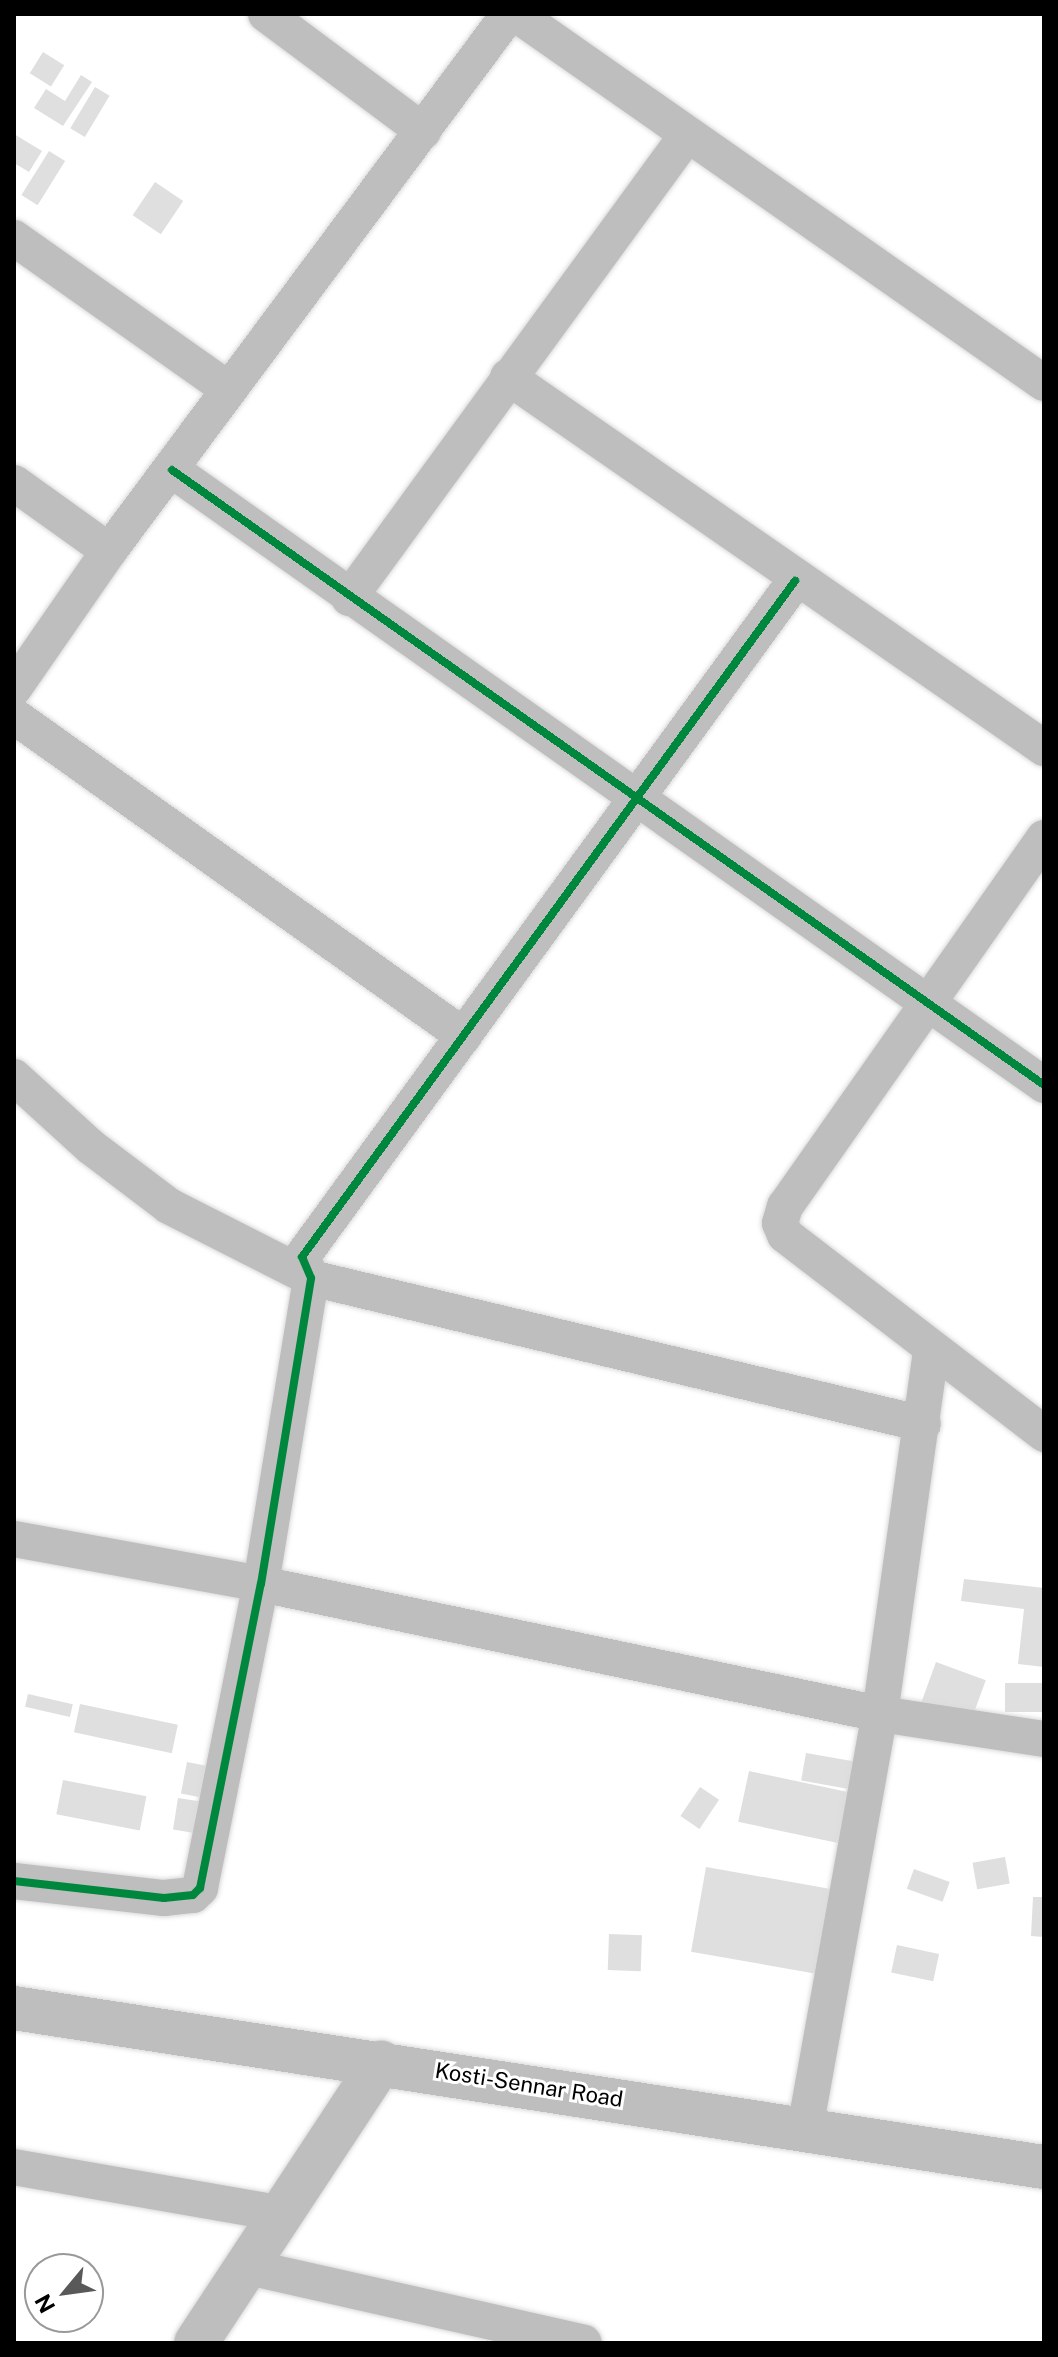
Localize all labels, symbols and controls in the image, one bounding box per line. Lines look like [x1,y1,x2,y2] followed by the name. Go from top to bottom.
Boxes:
[433,2057,625,2113] street label: Kosti-Sennar Road
[24,2253,104,2333] north arrow
[29,2290,60,2317] text: N

